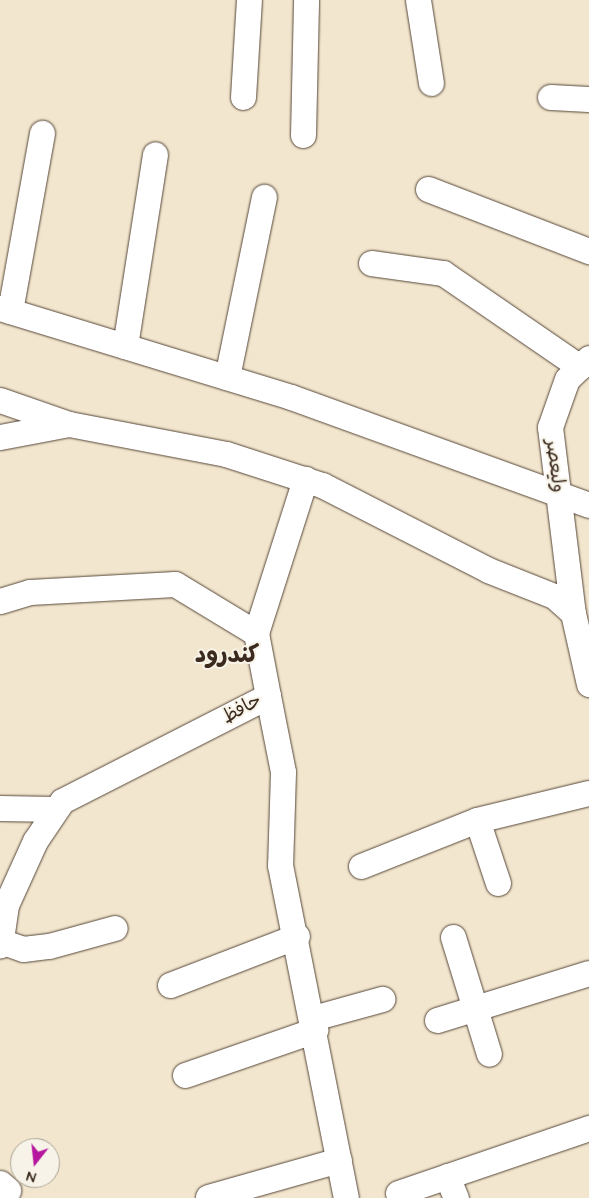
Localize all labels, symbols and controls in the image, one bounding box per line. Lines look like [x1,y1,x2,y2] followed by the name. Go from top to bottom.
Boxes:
[540,438,570,494] street label: ولیعصر
[195,642,259,670] district label: کندرود
[218,689,266,729] street label: حافظ
[10,1138,60,1188] north arrow
[24,1166,38,1187] text: N

